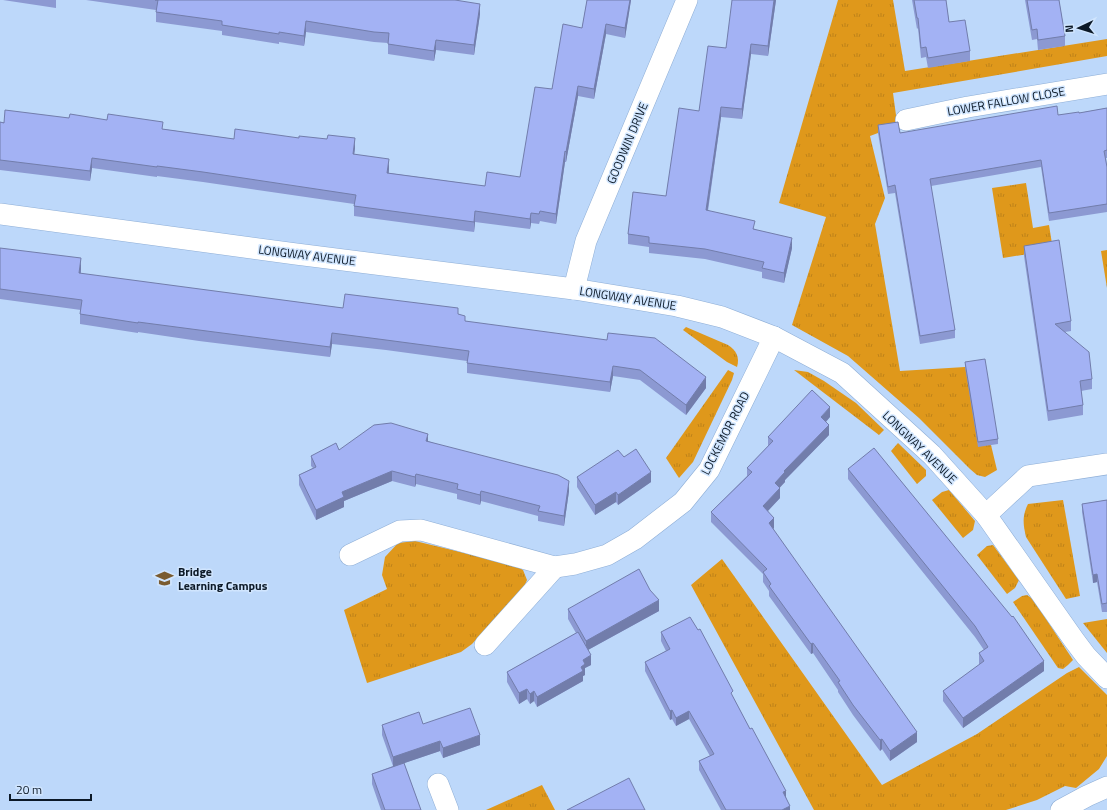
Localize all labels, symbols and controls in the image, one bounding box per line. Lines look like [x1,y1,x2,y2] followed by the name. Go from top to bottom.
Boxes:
[1059,8,1099,48] north arrow
[1061,24,1077,33] text: N
[946,81,1067,121] street label: LOWER FALLOW CLOSE
[601,99,653,187] street label: GOODWIN DRIVE
[257,240,357,270] street label: LONGWAY AVENUE
[578,281,678,315] street label: LONGWAY AVENUE
[696,388,754,478] street label: LOCKEMOR ROAD
[878,406,962,488] street label: LONGWAY AVENUE
[178,562,268,595] place label: Bridge Learning Campus
[155,568,175,588] school or university icon: Bridge Learning Campus
[10,776,91,802] scale bar
[16,780,42,799] text: 20 m

